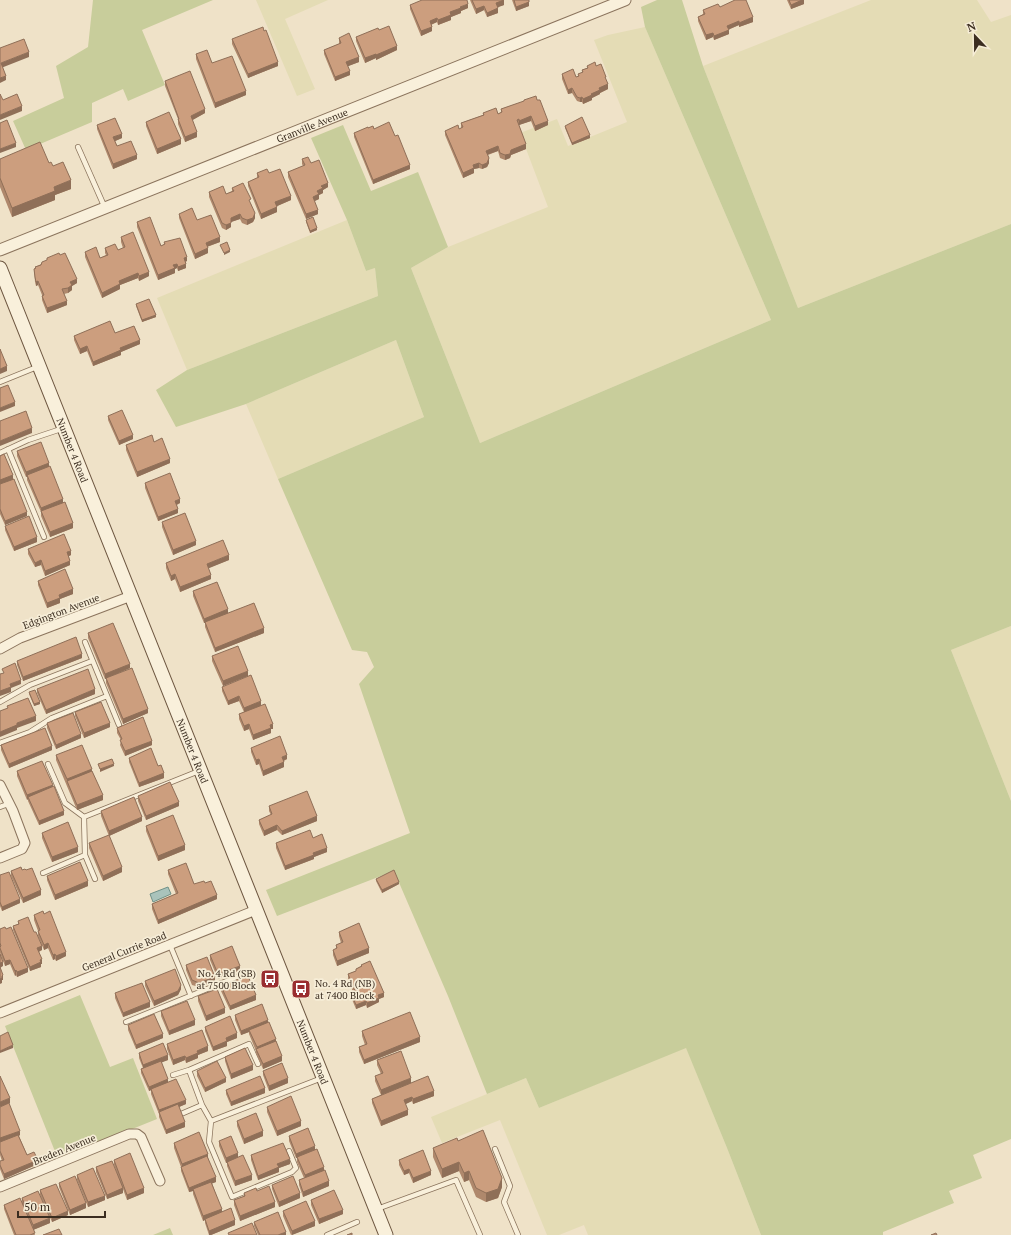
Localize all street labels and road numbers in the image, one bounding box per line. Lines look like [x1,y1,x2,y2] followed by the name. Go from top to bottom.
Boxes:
[274,106,350,146] street label: Granville Avenue
[53,416,91,485] street label: Number 4 Road
[21,591,101,632] street label: Edgington Avenue
[174,717,211,786] street label: Number 4 Road
[80,928,169,974] street label: General Currie Road
[294,1018,331,1087] street label: Number 4 Road
[31,1131,97,1168] street label: Breden Avenue

